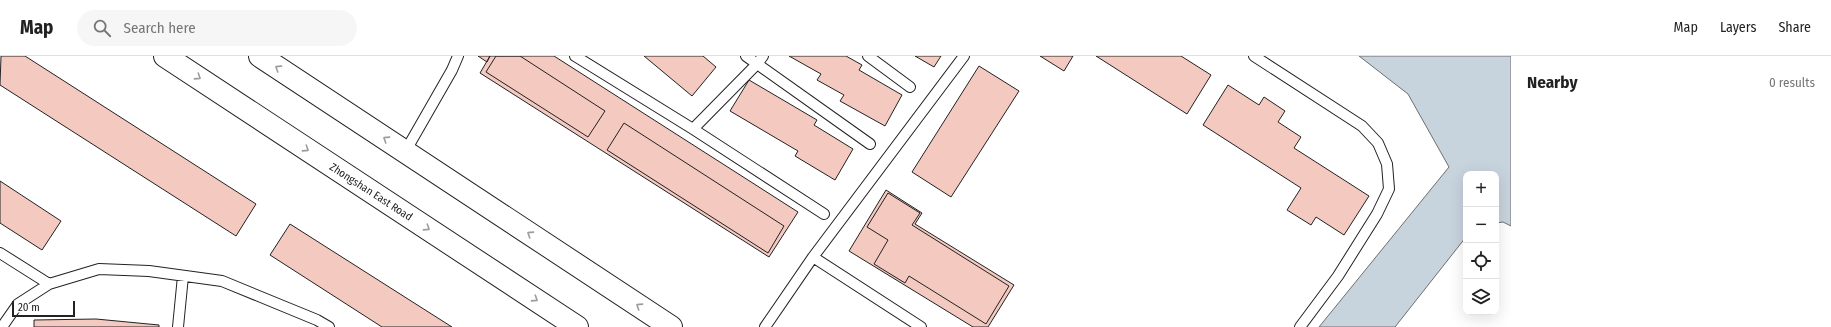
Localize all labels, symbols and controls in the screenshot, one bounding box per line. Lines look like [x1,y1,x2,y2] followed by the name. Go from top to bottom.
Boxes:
[77,10,357,46] search box
[20,16,53,39] text: Map
[91,17,113,39] icon: search
[123,19,196,37] text: Search here
[1674,19,1698,36] text: Map
[1720,19,1756,36] text: Layers
[1778,19,1811,36] text: Share
[275,65,282,73] one-way arrow
[1527,72,1578,93] text: Nearby
[194,73,201,80] one-way arrow
[1769,75,1815,90] text: 0 results
[384,137,391,144] one-way arrow
[302,144,309,152] one-way arrow
[327,160,415,224] street label: Zhongshan East Road
[1463,171,1499,315] map controls
[1463,171,1499,207] button: +
[1463,207,1499,243] button: −
[422,223,429,230] one-way arrow
[527,231,534,239] one-way arrow
[1463,243,1499,279] button: locate
[1463,279,1499,315] button: layers
[531,295,538,302] one-way arrow
[12,299,75,318] scale bar
[18,301,40,314] text: 20 m
[636,303,643,310] one-way arrow

